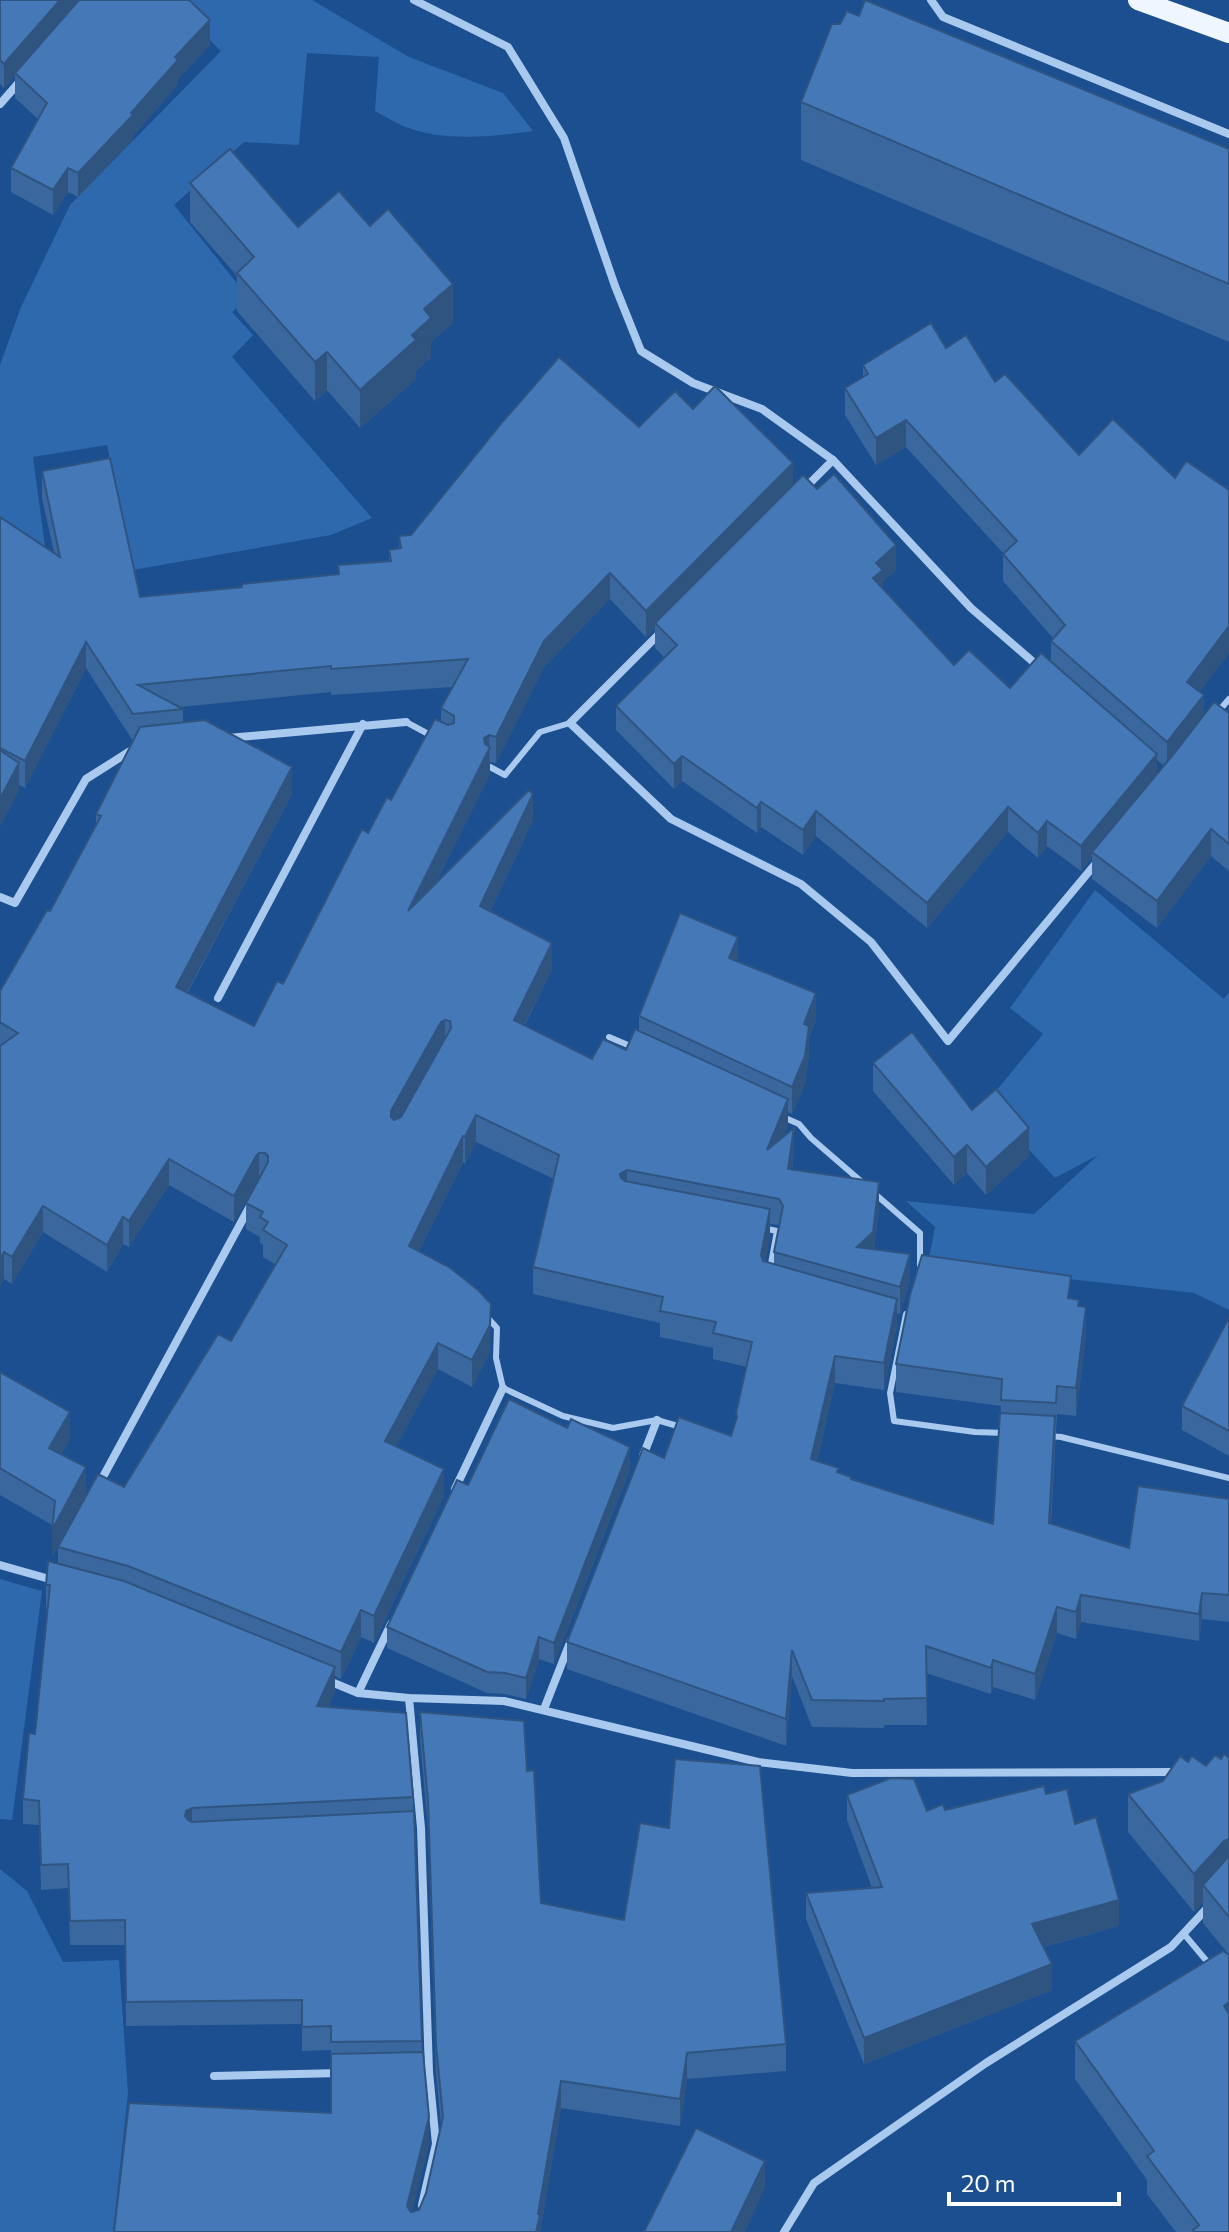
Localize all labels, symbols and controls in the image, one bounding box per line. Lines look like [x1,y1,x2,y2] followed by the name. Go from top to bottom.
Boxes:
[949,2156,1119,2206] scale bar
[961,2168,1015,2197] text: 20 m

